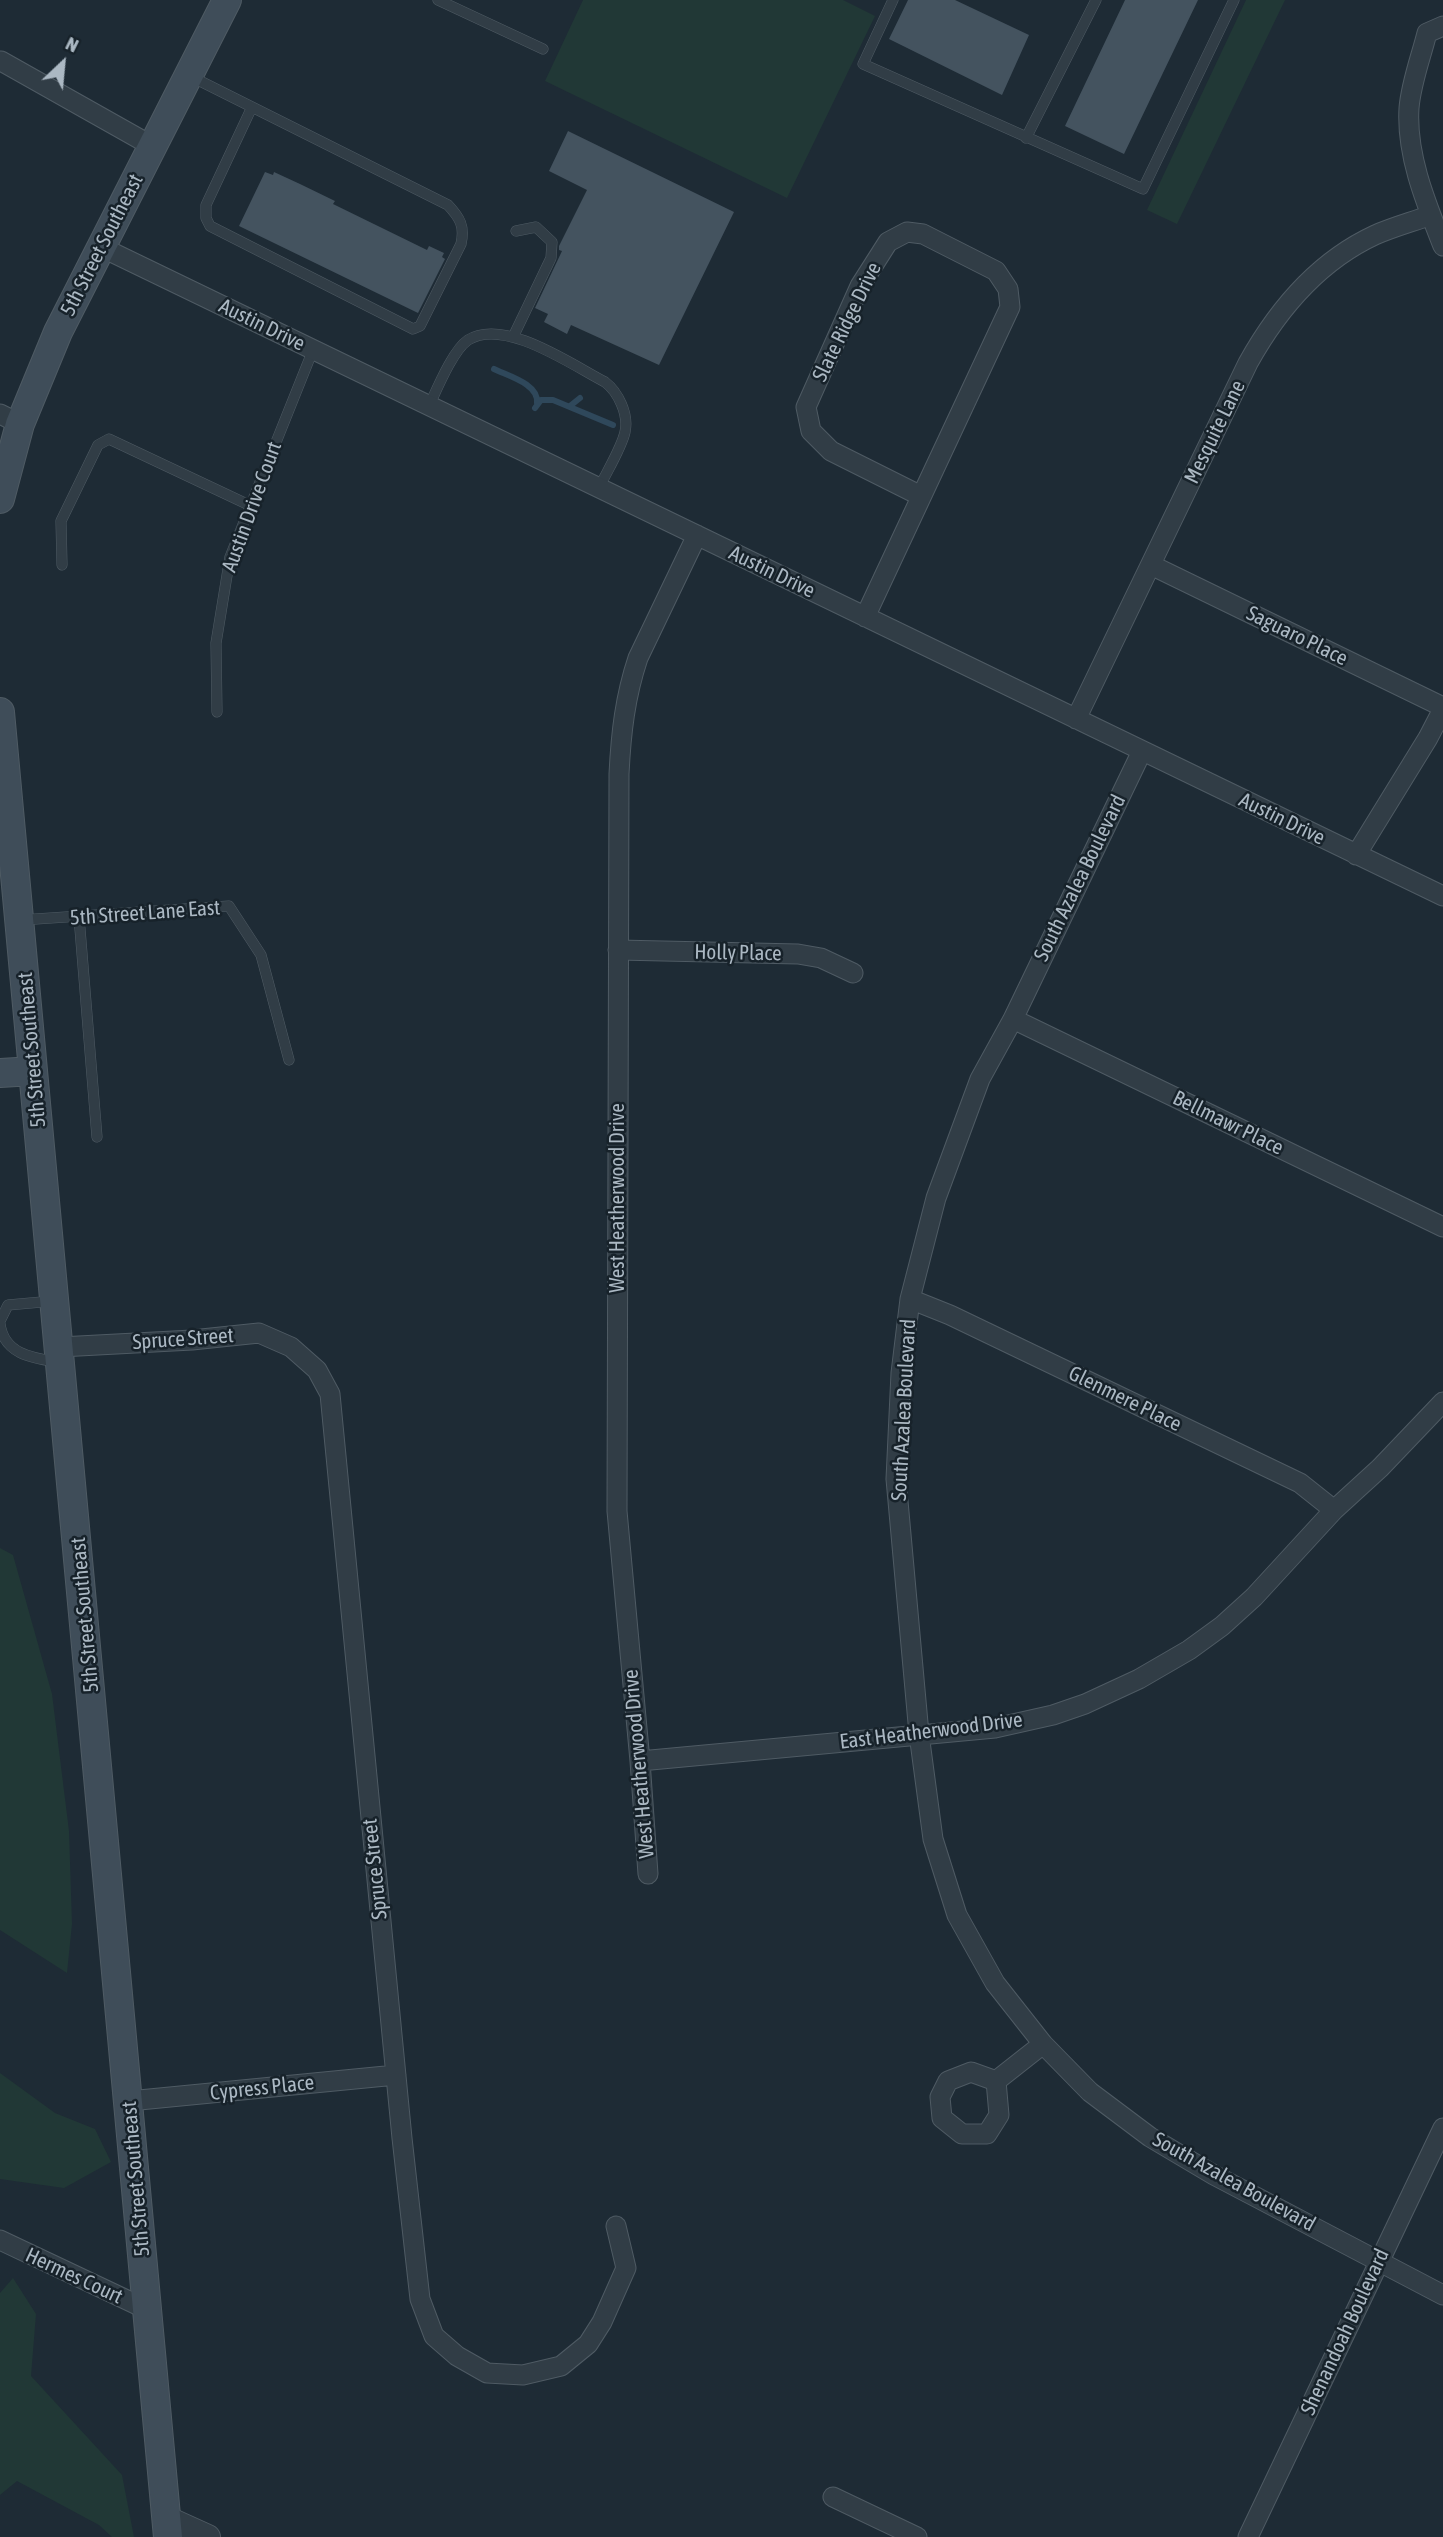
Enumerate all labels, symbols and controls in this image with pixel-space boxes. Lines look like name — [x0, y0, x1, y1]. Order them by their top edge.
north arrow — [28, 28, 98, 98]
text: N — [62, 32, 82, 56]
street label: 5th Street Southeast — [55, 170, 149, 320]
street label: Slate Ridge Drive — [807, 258, 887, 386]
street label: Austin Drive — [215, 293, 309, 357]
street label: Mesquite Lane — [1179, 376, 1251, 488]
street label: Austin Drive Court — [217, 438, 287, 576]
street label: Austin Drive — [725, 540, 819, 604]
street label: Saguaro Place — [1242, 601, 1352, 671]
street label: Austin Drive — [1235, 787, 1329, 851]
street label: South Azalea Boulevard — [1029, 791, 1131, 965]
street label: 5th Street Lane East — [69, 895, 221, 931]
street label: Holly Place — [694, 940, 782, 966]
street label: 5th Street Southeast — [13, 971, 51, 1129]
street label: Bellmawr Place — [1169, 1085, 1287, 1161]
street label: West Heatherwood Drive — [604, 1103, 630, 1293]
street label: South Azalea Boulevard — [887, 1318, 921, 1502]
street label: Spruce Street — [132, 1323, 234, 1355]
street label: Glenmere Place — [1064, 1361, 1186, 1437]
street label: 5th Street Southeast — [66, 1536, 104, 1694]
street label: West Heatherwood Drive — [618, 1668, 660, 1860]
street label: East Heatherwood Drive — [838, 1707, 1024, 1755]
street label: Spruce Street — [357, 1817, 393, 1921]
street label: Cypress Place — [209, 2070, 315, 2106]
street label: 5th Street Southeast — [117, 2100, 155, 2258]
street label: South Azalea Boulevard — [1148, 2127, 1320, 2237]
street label: Hermes Court — [21, 2243, 127, 2309]
street label: Shenandoah Boulevard — [1295, 2245, 1395, 2419]

